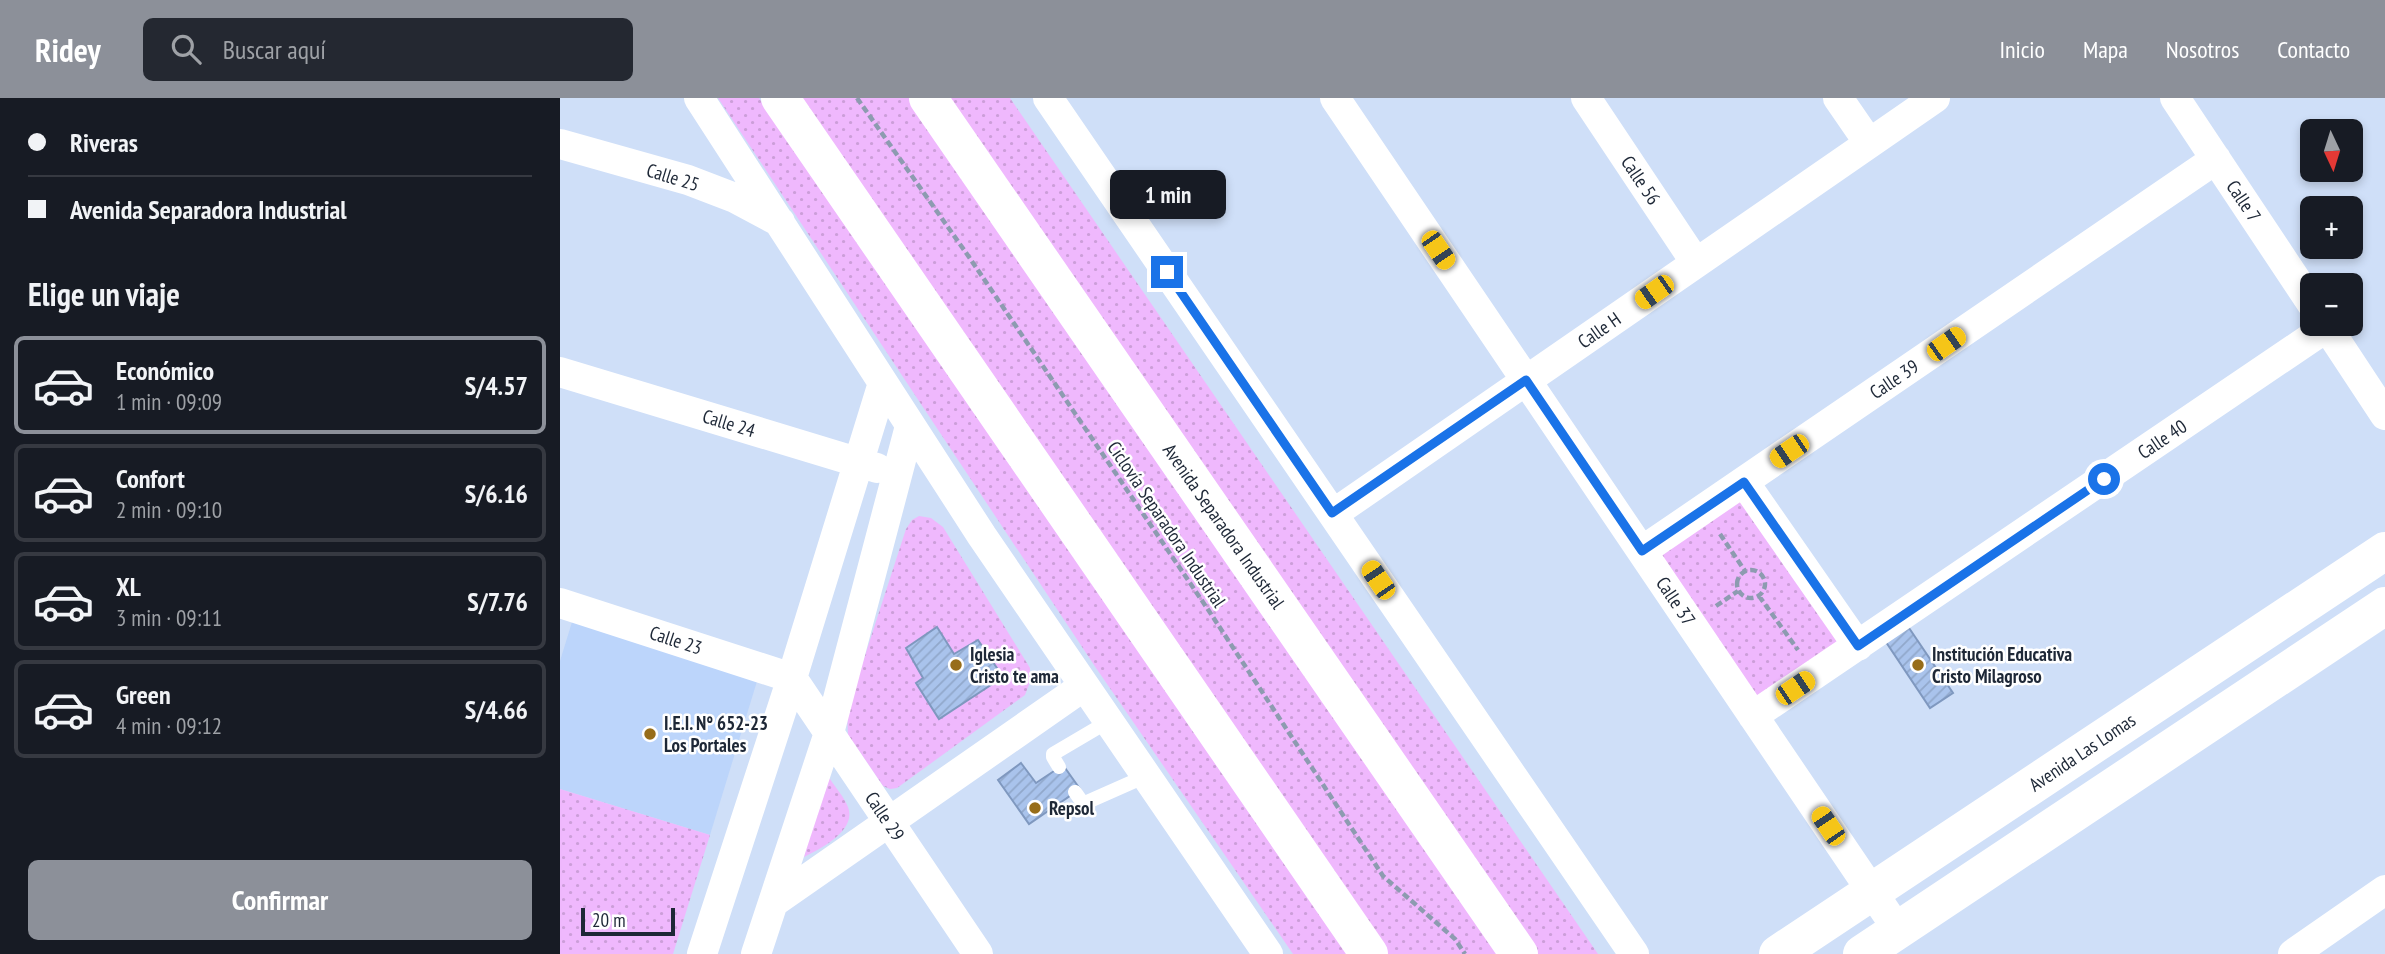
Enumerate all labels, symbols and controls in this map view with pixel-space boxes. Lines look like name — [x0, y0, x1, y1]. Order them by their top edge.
search box — [143, 18, 633, 81]
text: Ridey — [35, 28, 101, 71]
icon: search — [167, 30, 205, 68]
text: Buscar aquí — [223, 33, 326, 66]
text: Inicio — [1999, 34, 2045, 65]
text: Mapa — [2083, 34, 2128, 65]
text: Nosotros — [2166, 34, 2239, 65]
text: Contacto — [2277, 34, 2350, 65]
north arrow — [2300, 119, 2362, 182]
map controls — [2300, 119, 2363, 336]
text: Riveras — [70, 126, 138, 159]
street label: Calle 56 — [1616, 151, 1666, 209]
street label: Calle 25 — [644, 158, 702, 196]
callout: 1 min — [1109, 170, 1225, 220]
street label: Calle 7 — [2221, 175, 2267, 227]
text: 1 min — [1145, 180, 1191, 209]
text: Avenida Separadora Industrial — [70, 193, 347, 226]
button: + — [2300, 196, 2363, 259]
car — [1418, 227, 1459, 273]
route end — [1151, 256, 1183, 288]
car — [1631, 271, 1678, 313]
text: Elige un viaje — [28, 273, 180, 315]
button: − — [2300, 273, 2363, 336]
street label: Calle H — [1573, 307, 1625, 353]
car — [1923, 323, 1970, 365]
icon: car — [32, 354, 95, 417]
text: Económico — [116, 354, 214, 387]
street label: Calle 39 — [1865, 354, 1923, 404]
text: S/4.57 — [465, 369, 528, 402]
text: 1 min · 09:09 — [116, 387, 222, 416]
street label: Calle 24 — [700, 404, 759, 442]
street label: Calle 40 — [2133, 414, 2191, 464]
car — [1766, 431, 1813, 471]
street label: Ciclovía Separadora Industrial — [1102, 436, 1232, 612]
street label: Avenida Separadora Industrial — [1158, 439, 1290, 614]
icon: car — [32, 462, 95, 525]
text: Confort — [116, 462, 185, 495]
route start — [2088, 463, 2120, 495]
text: S/6.16 — [465, 477, 528, 510]
text: 2 min · 09:10 — [116, 495, 222, 524]
car — [1358, 557, 1399, 603]
icon: car — [32, 570, 95, 633]
text: XL — [116, 570, 141, 603]
street label: Calle 37 — [1651, 572, 1701, 630]
text: S/7.76 — [467, 585, 528, 618]
text: 3 min · 09:11 — [116, 603, 222, 632]
street label: Calle 23 — [647, 620, 705, 660]
place label: Iglesia Cristo te ama — [970, 642, 1059, 688]
place label: Institución Educativa Cristo Milagroso — [1932, 642, 2072, 688]
marker: Iglesia Cristo te ama — [948, 657, 964, 673]
marker: Institución Educativa Cristo Milagroso — [1910, 657, 1926, 673]
car — [1772, 668, 1819, 708]
icon: car — [32, 678, 95, 741]
text: Green — [116, 678, 171, 711]
text: S/4.66 — [465, 693, 528, 726]
street label: Avenida Las Lomas — [2024, 708, 2140, 796]
text: 4 min · 09:12 — [116, 711, 222, 740]
place label: I.E.I. N° 652-23 Los Portales — [664, 711, 768, 757]
marker: I.E.I. N° 652-23 Los Portales — [642, 726, 658, 742]
street label: Calle 29 — [860, 787, 910, 845]
place label: Repsol — [1049, 796, 1095, 820]
marker: Repsol — [1027, 800, 1043, 816]
car — [1808, 803, 1849, 849]
button: Confirmar — [28, 860, 532, 940]
scale bar — [581, 905, 676, 937]
text: 20 m — [592, 908, 626, 932]

